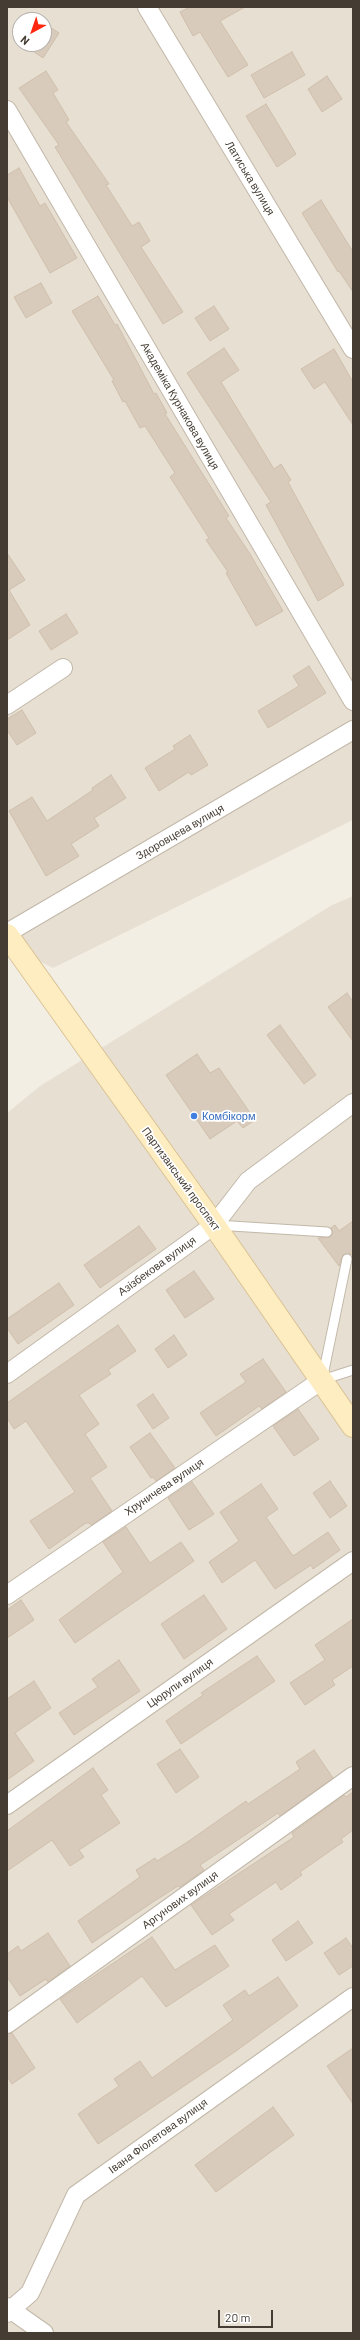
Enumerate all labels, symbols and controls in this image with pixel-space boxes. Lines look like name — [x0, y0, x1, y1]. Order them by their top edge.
north arrow — [12, 12, 52, 52]
text: N — [18, 33, 32, 48]
street label: Латиська вулиця — [223, 138, 277, 218]
street label: Академіка Курнакова вулиця — [138, 340, 222, 472]
street label: Здоровцева вулиця — [134, 801, 226, 863]
place label: Комбікорм — [202, 1109, 255, 1123]
marker: Комбікорм — [189, 1111, 199, 1121]
street label: Партизанський проспект — [139, 1125, 223, 1233]
street label: Азізбекова вулиця — [116, 1233, 198, 1299]
street label: Хруничева вулиця — [122, 1456, 206, 1518]
street label: Цюрупи вулиця — [144, 1655, 216, 1711]
street label: Аргунових вулиця — [140, 1868, 220, 1932]
street label: Івана Фіолетова вулиця — [106, 2096, 210, 2176]
scale bar — [220, 2302, 275, 2328]
text: 20 m — [225, 2310, 251, 2324]

